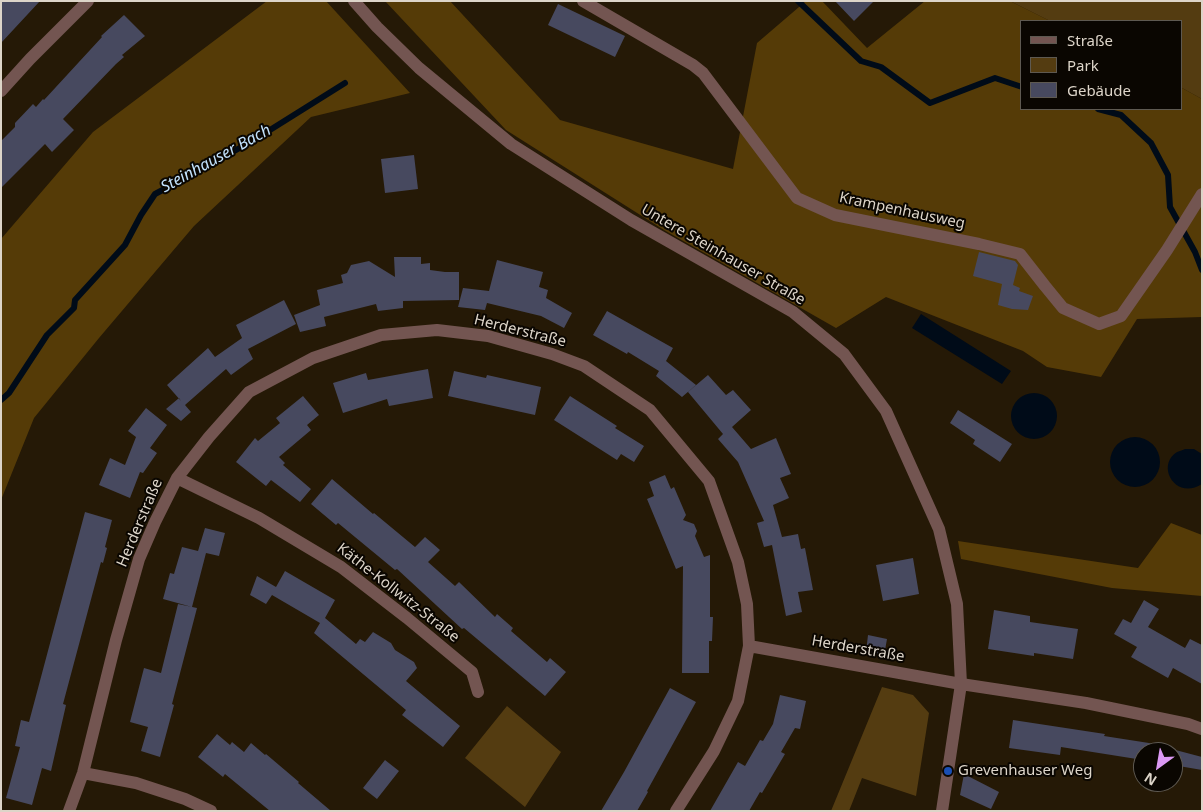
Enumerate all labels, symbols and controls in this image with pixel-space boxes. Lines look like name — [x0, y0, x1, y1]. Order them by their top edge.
legend — [1020, 20, 1183, 110]
text: Straße — [1067, 30, 1113, 50]
text: Park — [1067, 55, 1099, 75]
text: Gebäude — [1067, 80, 1131, 100]
water label: Steinhauser Bach — [158, 121, 274, 197]
street label: Krampenhausweg — [837, 189, 967, 233]
street label: Untere Steinhauser Straße — [638, 201, 808, 309]
street label: Herderstraße — [472, 311, 568, 351]
street label: Herderstraße — [113, 476, 167, 570]
street label: Käthe-Kollwitz-Straße — [333, 540, 463, 646]
street label: Herderstraße — [810, 632, 906, 666]
north arrow — [1133, 742, 1183, 792]
place label: Grevenhauser Weg — [958, 762, 1092, 780]
marker: Grevenhauser Weg — [942, 765, 954, 777]
text: N — [1140, 768, 1160, 790]

